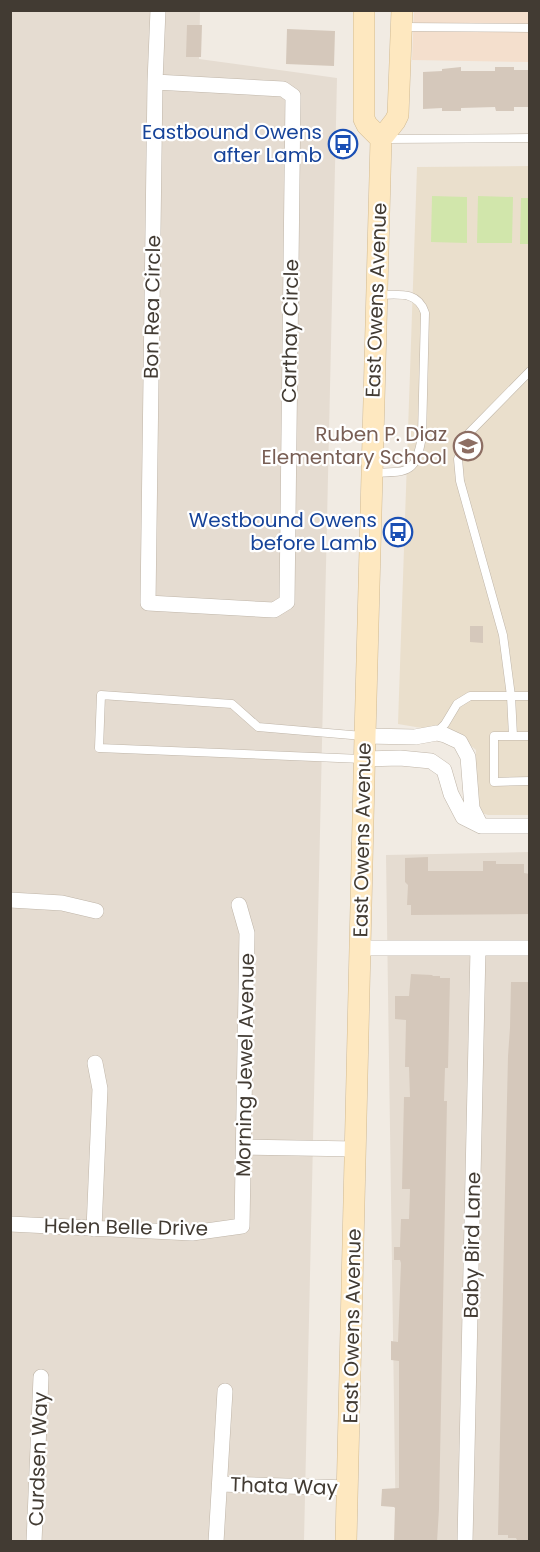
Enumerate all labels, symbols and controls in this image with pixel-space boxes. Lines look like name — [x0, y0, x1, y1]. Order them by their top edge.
place label: Eastbound Owens after Lamb — [142, 118, 322, 169]
bus stop icon: Eastbound Owens after Lamb — [327, 128, 359, 160]
street label: East Owens Avenue — [359, 202, 393, 398]
street label: Bon Rea Circle — [137, 235, 167, 379]
street label: Carthay Circle — [275, 259, 305, 403]
place label: Ruben P. Diaz Elementary School — [262, 420, 447, 471]
school or university icon: Ruben P. Diaz Elementary School — [452, 430, 484, 462]
place label: Westbound Owens before Lamb — [189, 506, 377, 557]
bus stop icon: Westbound Owens before Lamb — [382, 516, 414, 548]
street label: East Owens Avenue — [346, 742, 378, 938]
street label: Morning Jewel Avenue — [229, 953, 261, 1177]
street label: Baby Bird Lane — [457, 1171, 487, 1319]
street label: Helen Belle Drive — [44, 1212, 208, 1242]
street label: East Owens Avenue — [336, 1228, 368, 1424]
street label: Curdsen Way — [22, 1391, 54, 1527]
street label: Thata Way — [230, 1470, 338, 1502]

